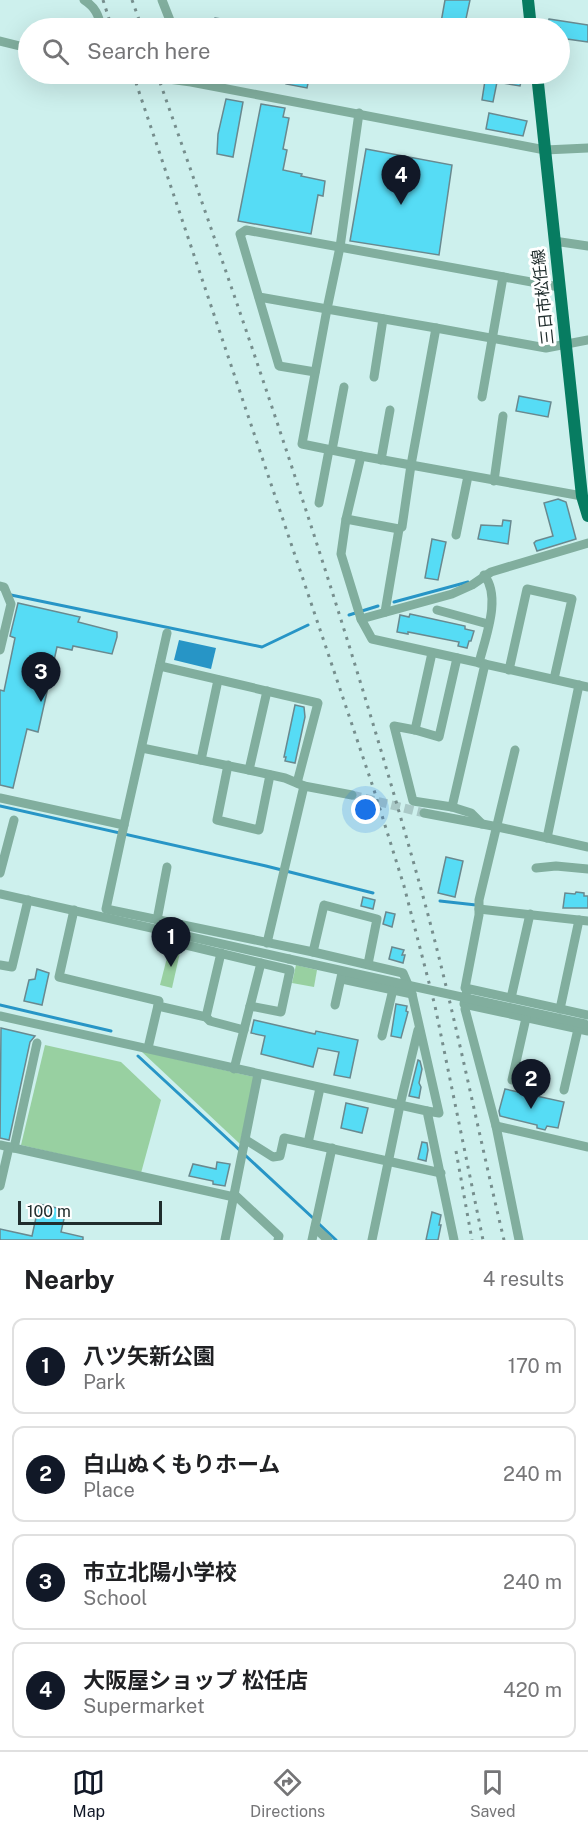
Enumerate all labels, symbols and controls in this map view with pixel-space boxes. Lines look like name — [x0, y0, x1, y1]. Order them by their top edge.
search box — [18, 18, 570, 84]
icon: search — [39, 35, 72, 68]
text: Search here — [87, 38, 211, 64]
pin: 4 — [382, 156, 420, 205]
street label: 三日市松任線 — [529, 248, 557, 346]
pin: 3 — [22, 652, 60, 702]
your location — [351, 795, 380, 824]
pin: 1 — [152, 918, 190, 967]
pin: 2 — [512, 1060, 550, 1109]
scale bar — [18, 1198, 162, 1226]
text: 100 m — [27, 1202, 71, 1221]
text: Nearby — [24, 1264, 114, 1295]
text: 4 results — [483, 1267, 564, 1291]
text: 八ツ矢新公園 — [83, 1343, 215, 1369]
text: 1 — [41, 1354, 50, 1378]
text: 170 m — [508, 1354, 562, 1378]
text: Park — [83, 1370, 126, 1394]
text: 白山ぬくもりホーム — [83, 1451, 280, 1477]
text: 2 — [39, 1462, 52, 1486]
text: 240 m — [503, 1462, 562, 1486]
text: Place — [83, 1478, 135, 1502]
text: 市立北陽小学校 — [83, 1559, 237, 1585]
text: 3 — [39, 1570, 52, 1594]
text: 240 m — [503, 1570, 562, 1594]
text: School — [83, 1586, 147, 1610]
text: 大阪屋ショップ 松任店 — [83, 1667, 308, 1693]
text: 4 — [39, 1678, 52, 1702]
text: 420 m — [503, 1678, 562, 1702]
text: Supermarket — [83, 1694, 205, 1718]
tab: Map — [72, 1766, 105, 1821]
tab: Directions — [250, 1766, 325, 1821]
tab: Saved — [470, 1766, 516, 1821]

